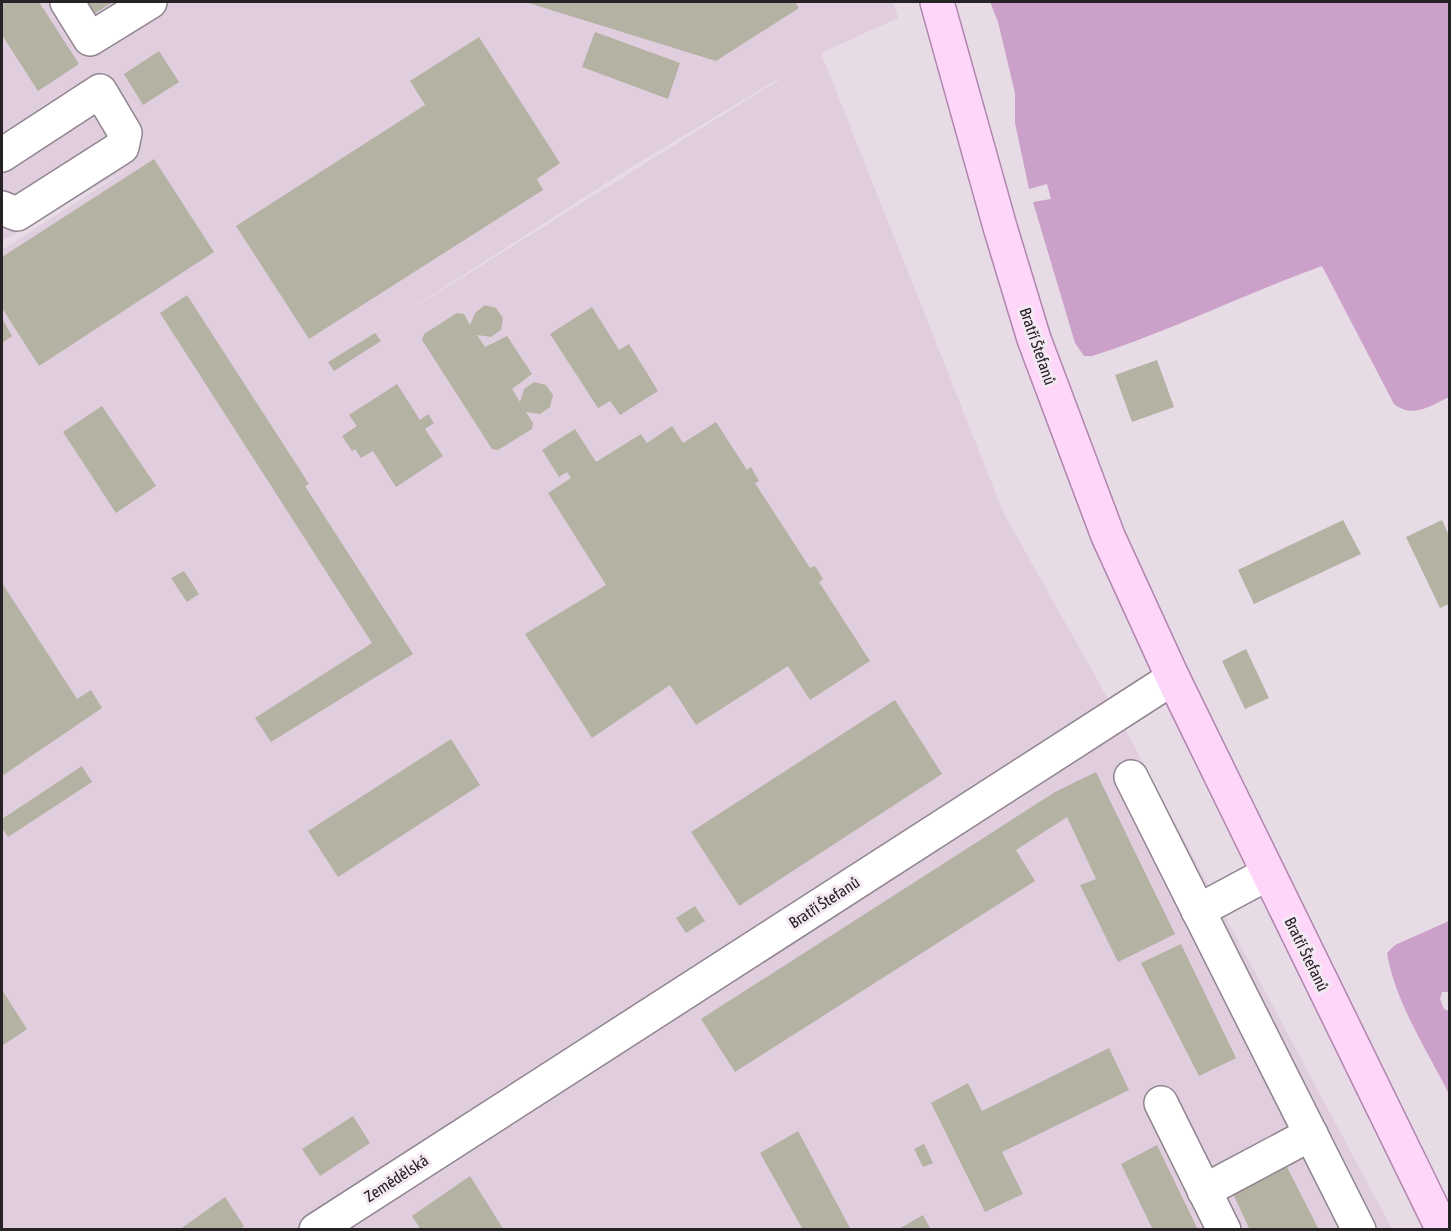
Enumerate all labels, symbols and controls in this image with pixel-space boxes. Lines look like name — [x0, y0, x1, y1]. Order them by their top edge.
street label: Bratří Štefanů — [1016, 305, 1060, 387]
street label: Bratří Štefanů — [785, 873, 863, 931]
street label: Bratří Štefanů — [1281, 914, 1333, 994]
street label: Zemědělská — [361, 1151, 431, 1205]

